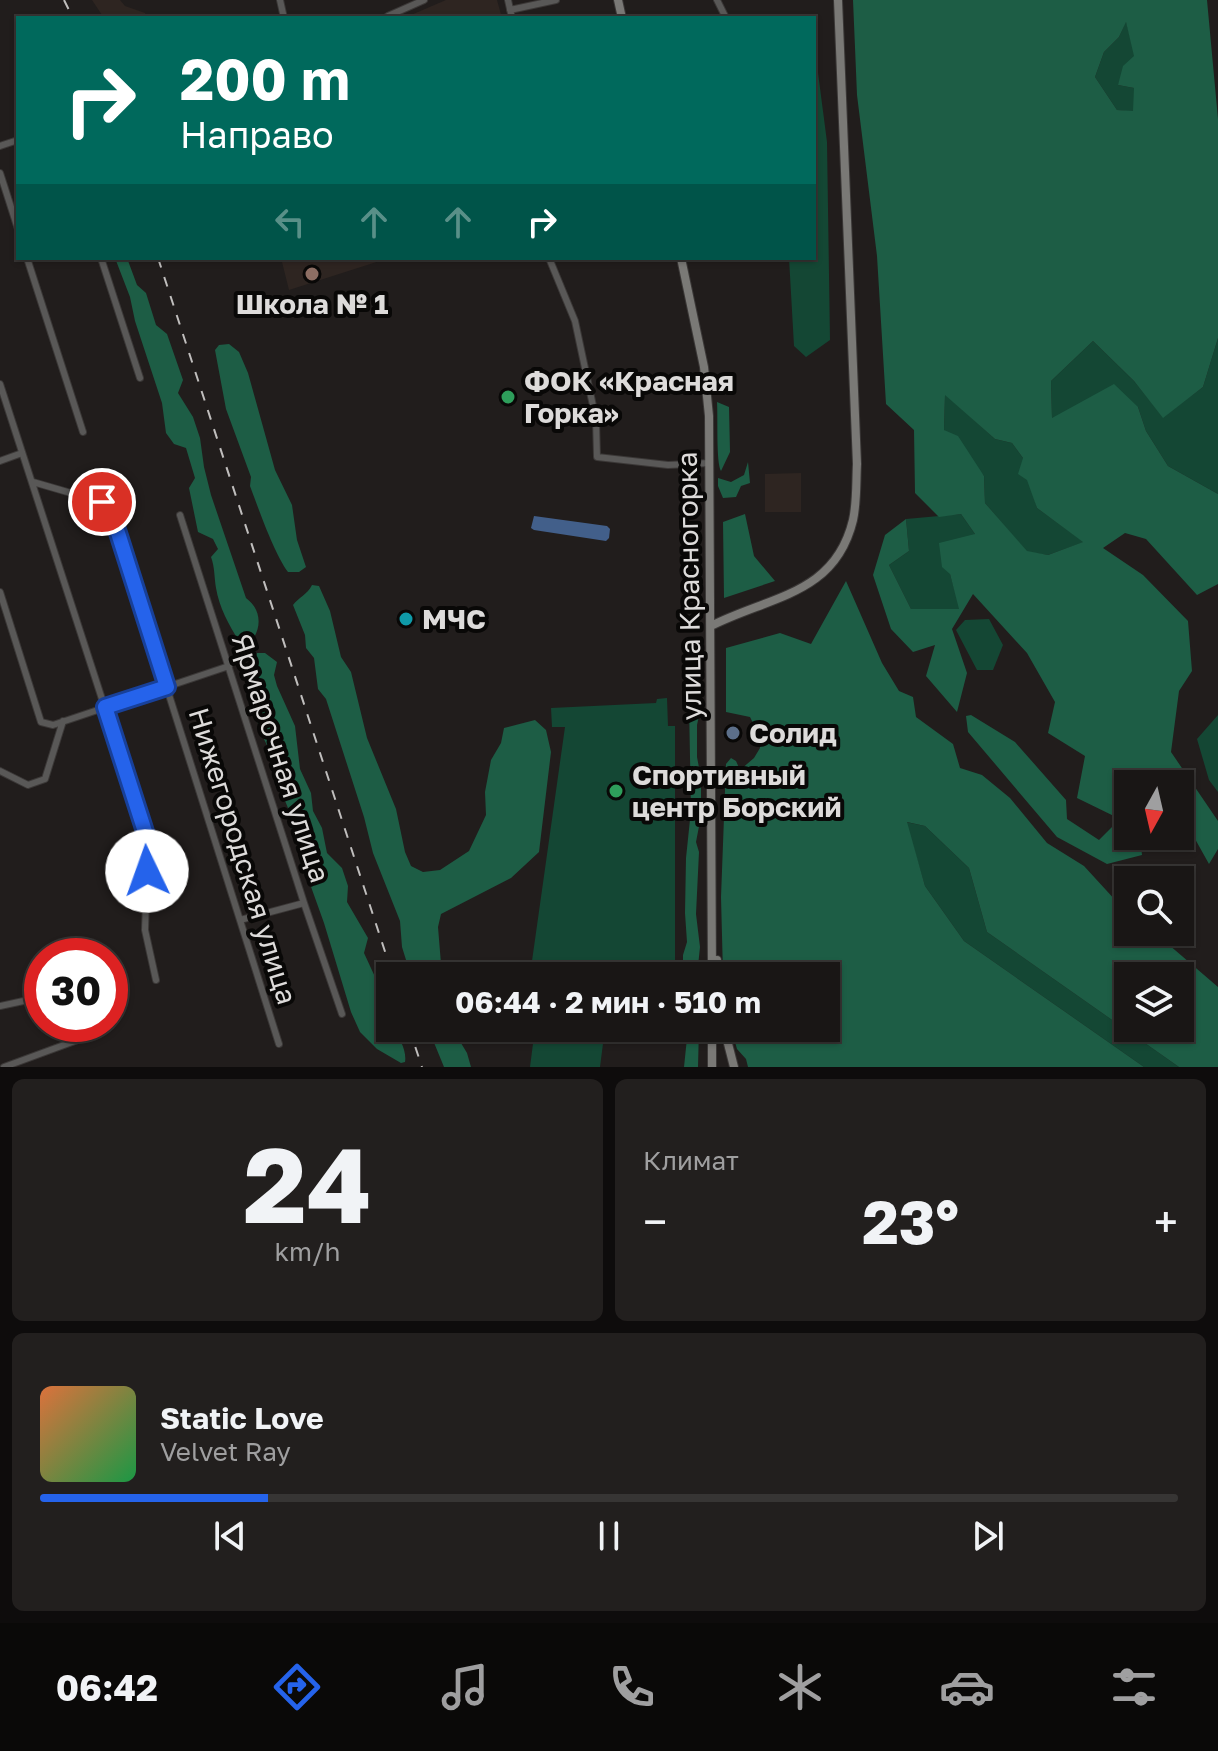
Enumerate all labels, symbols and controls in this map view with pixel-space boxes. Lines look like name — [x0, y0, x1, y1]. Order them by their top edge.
text: 200 m — [180, 45, 350, 112]
icon: right — [48, 48, 152, 152]
text: Направо — [180, 113, 334, 156]
icon: left — [268, 200, 312, 244]
icon: ahead — [352, 200, 396, 244]
icon: ahead — [436, 200, 480, 244]
icon: right — [520, 200, 564, 244]
marker: Школа № 1 — [303, 265, 321, 283]
place label: Школа № 1 — [236, 287, 388, 320]
place label: ФОК «Красная Горка» — [524, 364, 734, 429]
marker: ФОК «Красная Горка» — [499, 388, 517, 406]
street label: улица Красногорка — [670, 451, 707, 721]
pin — [68, 468, 136, 536]
icon: arrive — [80, 480, 124, 524]
place label: МЧС — [422, 602, 486, 635]
marker: МЧС — [397, 610, 415, 628]
street label: Ярмарочная улица — [226, 629, 337, 887]
street label: Нижегородская улица — [183, 704, 304, 1008]
place label: Солид — [749, 716, 837, 749]
marker: Солид — [724, 724, 742, 742]
place label: Спортивный центр Борский — [632, 758, 841, 823]
north arrow — [1114, 770, 1194, 850]
map controls — [1114, 770, 1194, 1042]
marker: Спортивный центр Борский — [607, 782, 625, 800]
position arrow — [105, 829, 189, 913]
button: search — [1114, 866, 1194, 946]
speed limit sign: 30 — [24, 938, 128, 1042]
button: layers — [1114, 962, 1194, 1042]
text: 06:44 · 2 мин · 510 m — [455, 984, 761, 1020]
text: 24 — [243, 1121, 372, 1246]
text: Климат — [643, 1145, 739, 1176]
text: 23° — [862, 1185, 959, 1257]
text: − — [643, 1195, 667, 1248]
text: + — [1154, 1195, 1178, 1248]
text: km/h — [274, 1236, 341, 1267]
text: Static Love — [160, 1400, 324, 1436]
text: Velvet Ray — [160, 1436, 291, 1467]
icon: previous — [208, 1514, 252, 1558]
icon: pause — [587, 1514, 631, 1558]
icon: next — [966, 1514, 1010, 1558]
icon: directions — [269, 1659, 325, 1715]
icon: music — [437, 1659, 493, 1715]
icon: phone — [604, 1659, 660, 1715]
icon: climate — [772, 1659, 828, 1715]
icon: car — [939, 1659, 995, 1715]
icon: filters — [1106, 1659, 1162, 1715]
text: 06:42 — [56, 1666, 158, 1709]

